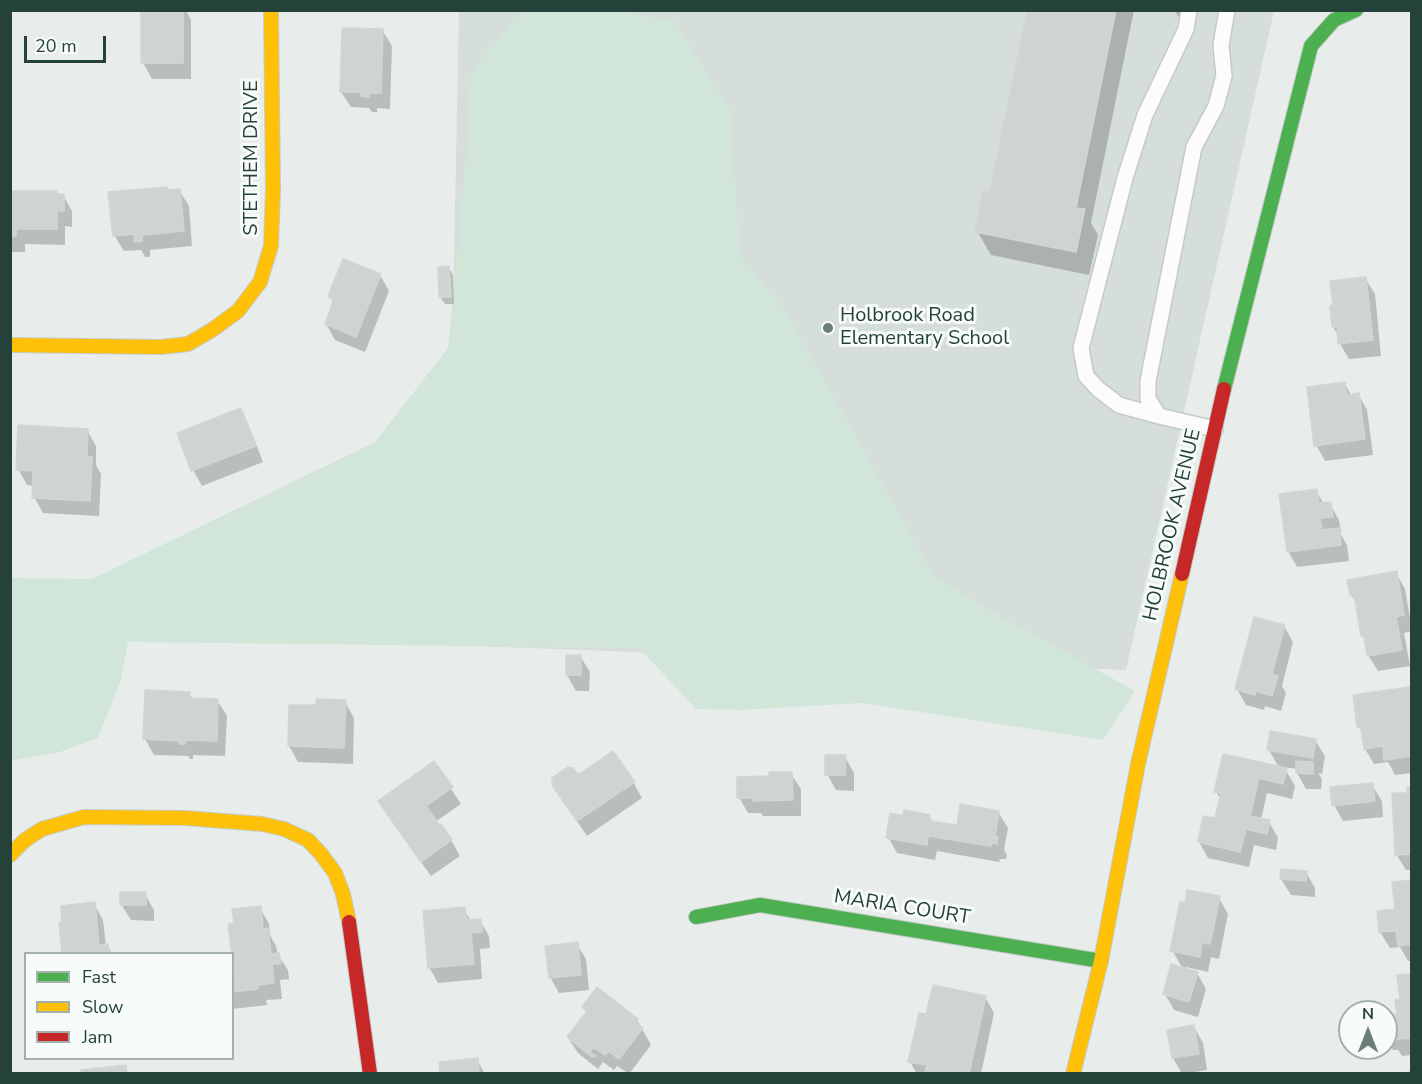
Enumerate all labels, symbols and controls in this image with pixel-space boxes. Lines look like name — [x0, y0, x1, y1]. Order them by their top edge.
scale bar — [27, 24, 110, 62]
text: 20 m — [35, 34, 77, 58]
street label: STETHEM DRIVE — [240, 80, 264, 236]
place label: Holbrook Road Elementary School — [840, 304, 1009, 351]
marker: Holbrook Road Elementary School — [821, 321, 835, 335]
street label: HOLBROOK AVENUE — [1139, 427, 1207, 623]
street label: MARIA COURT — [832, 885, 972, 931]
legend — [24, 952, 234, 1060]
text: Fast — [82, 965, 116, 989]
text: Slow — [82, 995, 123, 1019]
north arrow — [1338, 1000, 1398, 1060]
text: N — [1362, 1003, 1374, 1025]
text: Jam — [82, 1025, 113, 1049]

